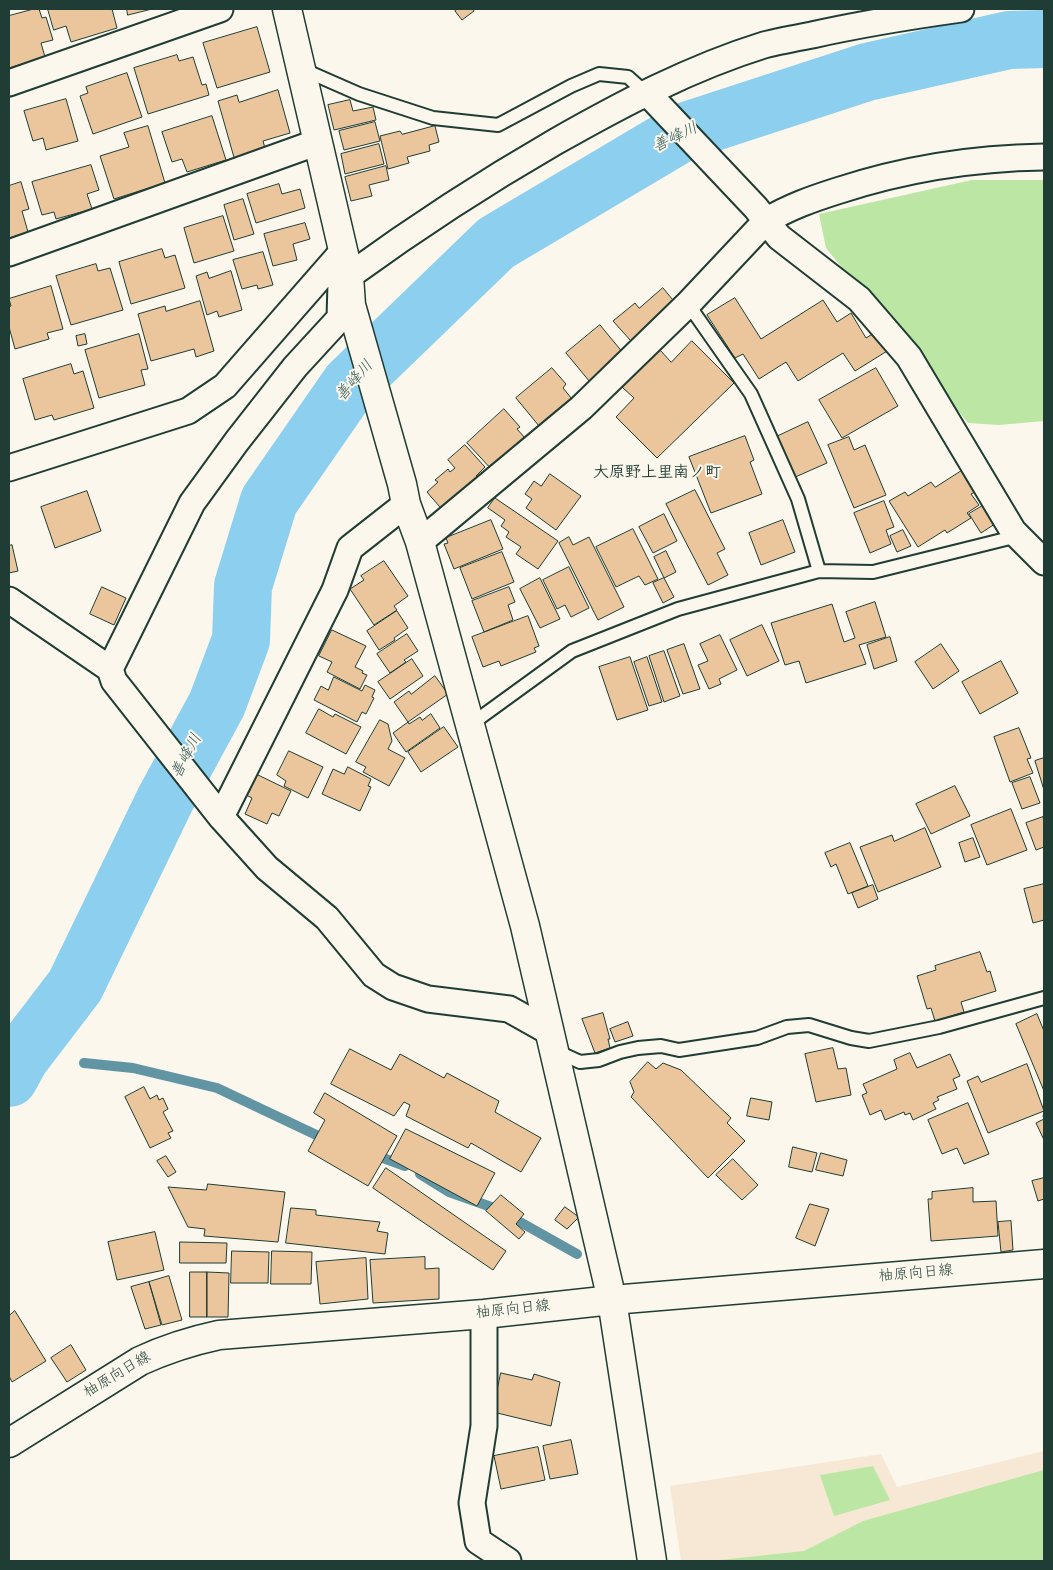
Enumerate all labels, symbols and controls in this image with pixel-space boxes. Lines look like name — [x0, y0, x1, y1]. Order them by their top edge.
water label: 善峰川 — [650, 120, 702, 158]
water label: 善峰川 — [333, 358, 379, 406]
district label: 大原野上里南ノ町 — [593, 465, 721, 485]
water label: 善峰川 — [168, 731, 208, 783]
street label: 柚原向日線 — [878, 1263, 954, 1287]
street label: 柚原向日線 — [475, 1298, 551, 1324]
street label: 柚原向日線 — [81, 1349, 155, 1403]

